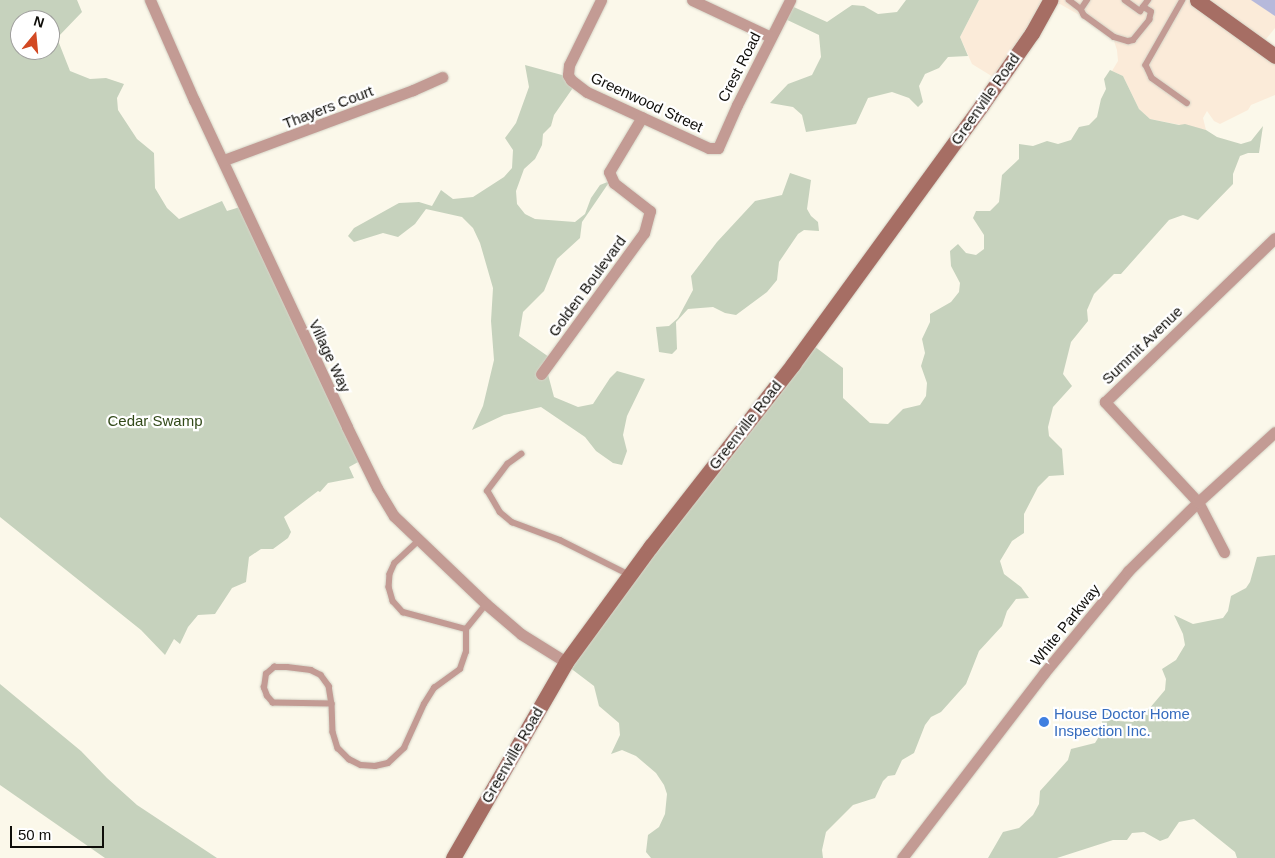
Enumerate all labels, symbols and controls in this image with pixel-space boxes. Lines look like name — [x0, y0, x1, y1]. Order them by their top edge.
north arrow — [10, 10, 60, 60]
text: N — [32, 12, 46, 31]
street label: Crest Road — [714, 29, 764, 105]
street label: Greenville Road — [947, 50, 1023, 148]
street label: Greenwood Street — [588, 68, 706, 136]
street label: Thayers Court — [280, 82, 376, 132]
street label: Golden Boulevard — [544, 232, 630, 340]
street label: Summit Avenue — [1098, 302, 1186, 388]
street label: Village Way — [305, 317, 355, 395]
street label: Greenville Road — [705, 377, 785, 473]
park label: Cedar Swamp — [107, 412, 203, 430]
street label: White Parkway — [1027, 580, 1103, 670]
street label: Greenville Road — [477, 704, 547, 806]
place label: House Doctor Home Inspection Inc. — [1054, 704, 1190, 739]
marker: House Doctor Home Inspection Inc. — [1038, 716, 1050, 728]
scale bar — [12, 816, 106, 848]
text: 50 m — [18, 826, 51, 843]

